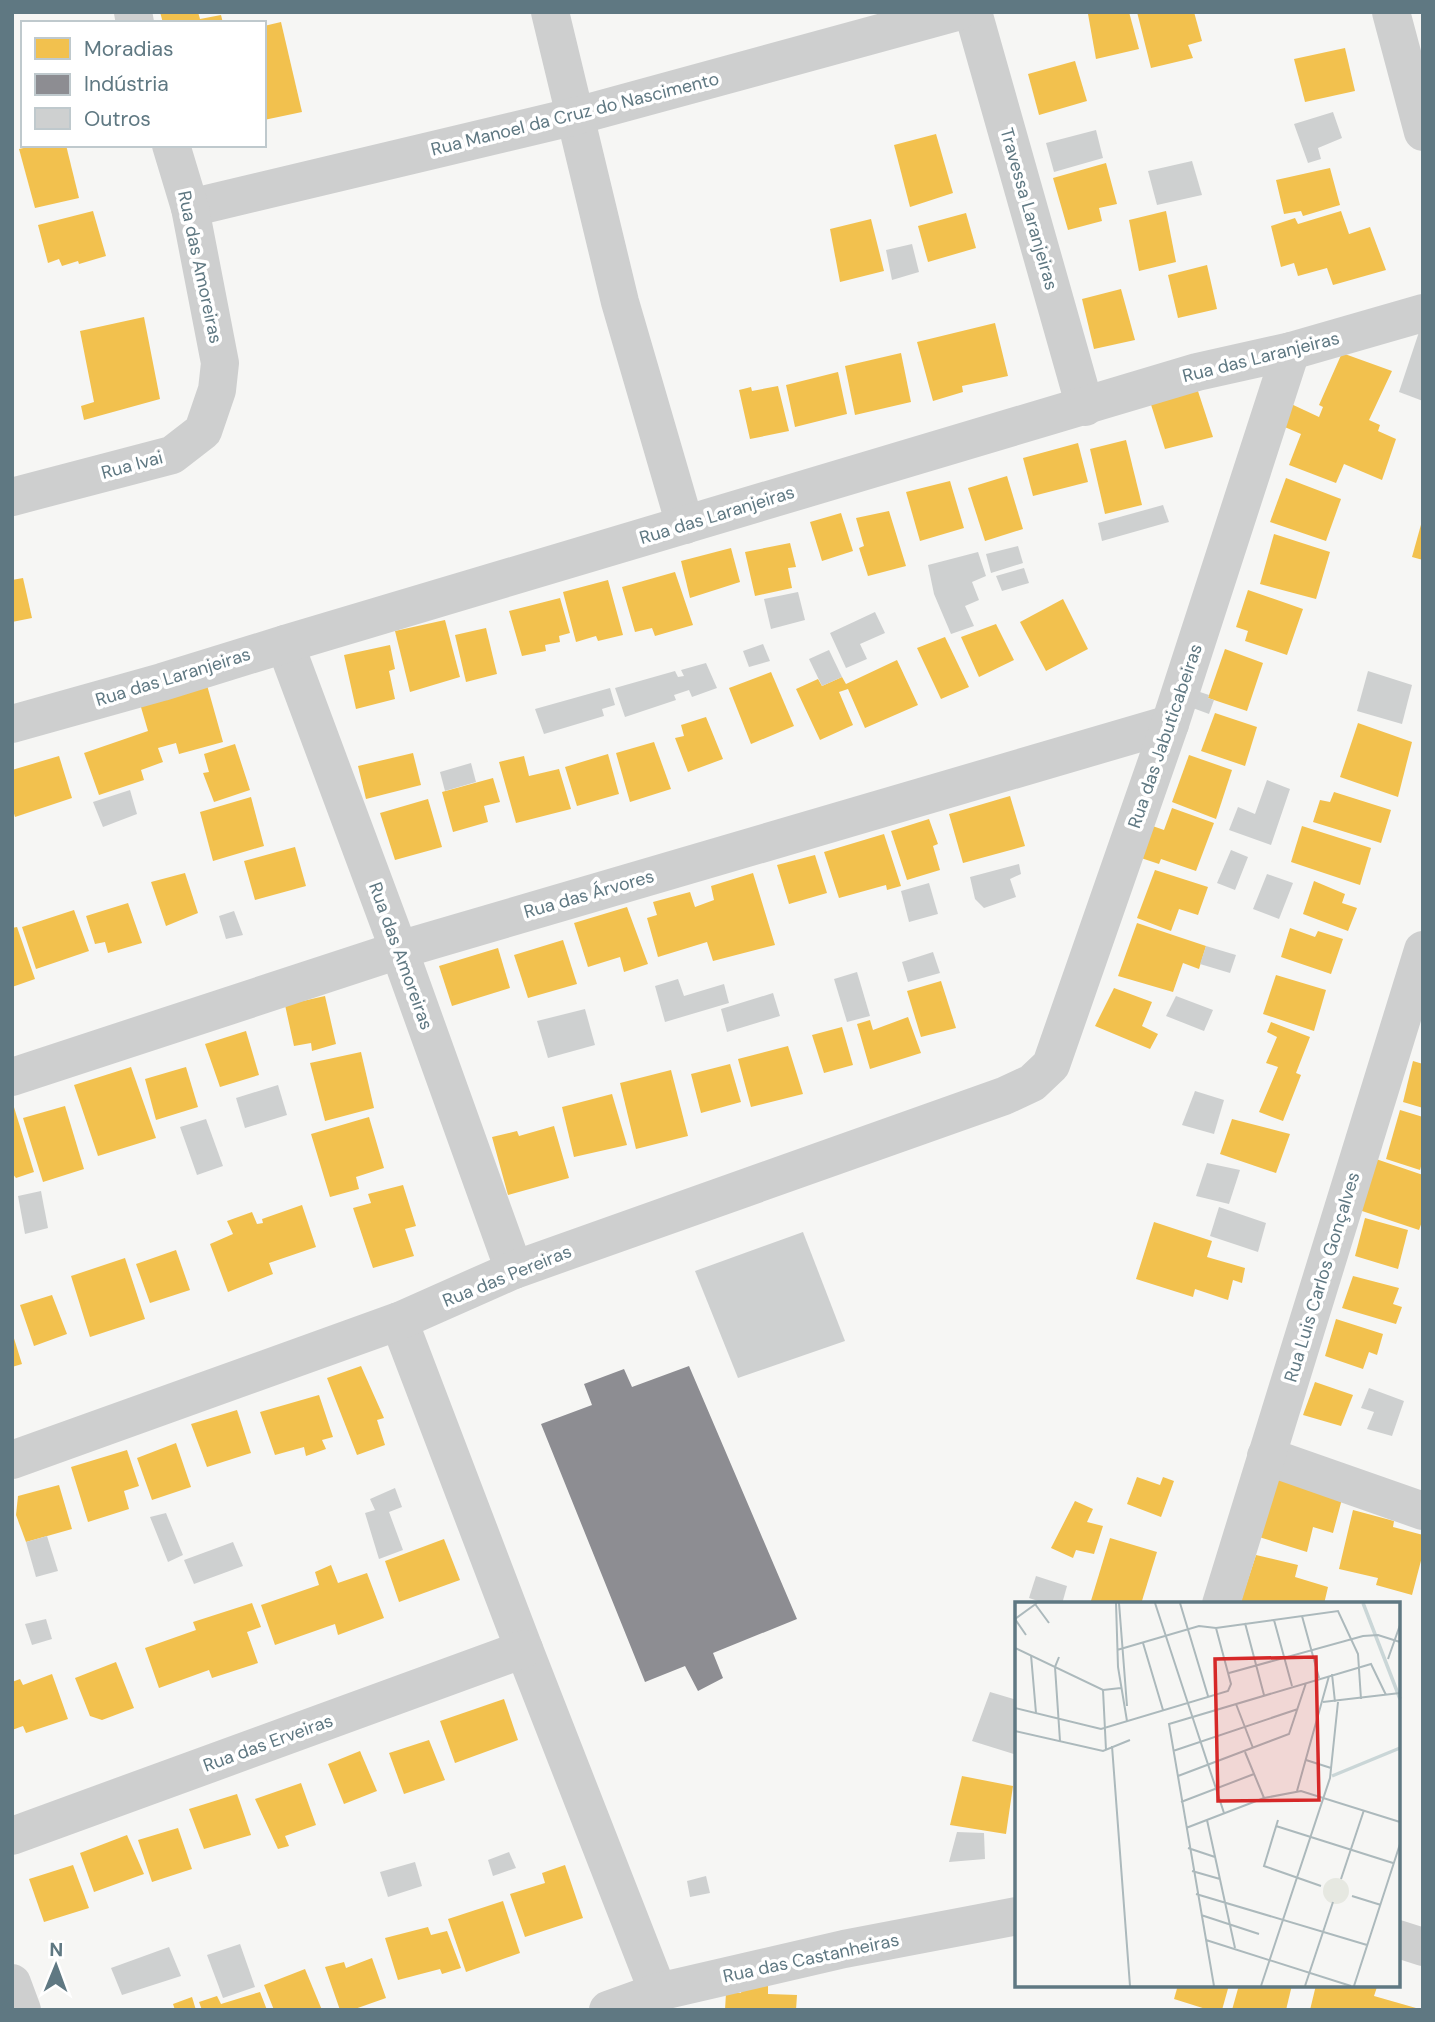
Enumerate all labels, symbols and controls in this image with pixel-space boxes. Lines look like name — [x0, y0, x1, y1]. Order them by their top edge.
legend — [21, 21, 266, 147]
text: Moradias — [84, 35, 173, 63]
street label: Rua Manoel da Cruz do Nascimento — [428, 67, 722, 161]
text: Indústria — [84, 70, 169, 98]
text: Outros — [84, 105, 151, 133]
street label: Travessa Laranjeiras — [994, 125, 1064, 293]
street label: Rua das Amoreiras — [172, 188, 228, 346]
street label: Rua das Laranjeiras — [1180, 326, 1342, 388]
street label: Rua Ivai — [98, 445, 166, 485]
street label: Rua das Laranjeiras — [637, 480, 797, 550]
street label: Rua das Jabuticabeiras — [1122, 641, 1208, 831]
street label: Rua das Laranjeiras — [93, 642, 253, 712]
street label: Rua das Árvores — [521, 864, 657, 924]
street label: Rua das Amoreiras — [363, 879, 439, 1033]
street label: Rua Luis Carlos Gonçalves — [1279, 1169, 1365, 1385]
street label: Rua das Pereiras — [439, 1239, 575, 1313]
inset map — [1015, 1602, 1400, 1987]
street label: Rua das Erveiras — [200, 1708, 336, 1778]
street label: Rua das Castanheiras — [721, 1928, 901, 1988]
north arrow — [21, 1931, 91, 2001]
text: N — [49, 1937, 63, 1962]

